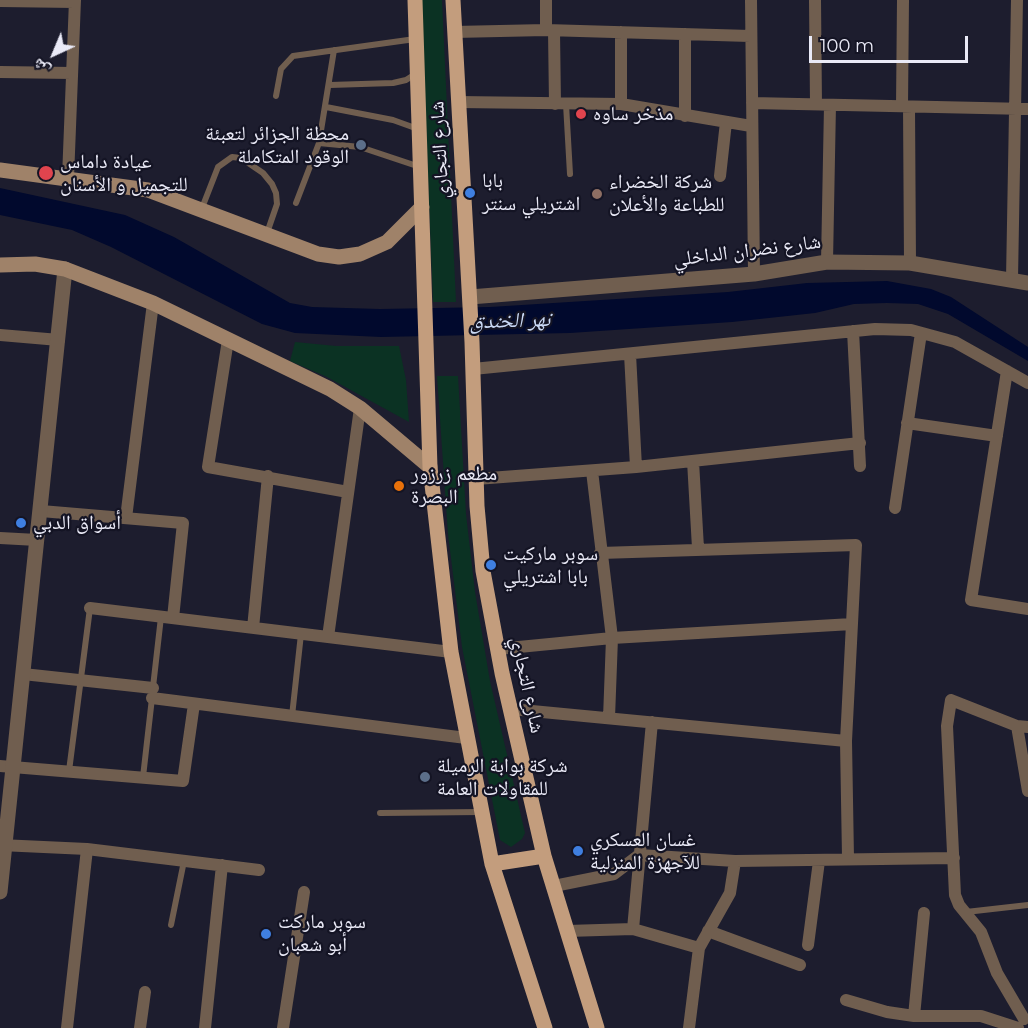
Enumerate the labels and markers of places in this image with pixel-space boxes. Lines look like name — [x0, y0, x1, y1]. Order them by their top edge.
place label: مذخر ساوه — [593, 102, 673, 126]
marker: مذخر ساوه — [574, 107, 588, 121]
place label: محطة الجزائر لتعبئة الوقود المتكاملة — [205, 122, 349, 169]
marker: محطة الجزائر لتعبئة الوقود المتكاملة — [354, 138, 368, 152]
place label: عيادة داماس للتجميل و الأسنان — [60, 150, 188, 197]
marker: عيادة داماس للتجميل و الأسنان — [37, 164, 55, 182]
place label: بابا اشتريلي سنتر — [482, 169, 580, 216]
place label: شركة الخضراء للطباعة والأعلان — [609, 170, 724, 217]
marker: بابا اشتريلي سنتر — [463, 186, 477, 200]
marker: شركة الخضراء للطباعة والأعلان — [590, 187, 604, 201]
place label: مطعم زرزور البصرة — [411, 462, 497, 509]
marker: مطعم زرزور البصرة — [392, 479, 406, 493]
place label: أسواق الدبي — [33, 511, 121, 535]
marker: أسواق الدبي — [14, 516, 28, 530]
place label: سوبر ماركيت بابا اشتريلي — [503, 542, 598, 589]
marker: سوبر ماركيت بابا اشتريلي — [484, 558, 498, 572]
place label: شركة بوابة الرميلة للمقاولات العامة — [437, 754, 568, 801]
marker: شركة بوابة الرميلة للمقاولات العامة — [418, 770, 432, 784]
place label: غسان العسكري للآجهزة المنزلية — [590, 828, 700, 875]
marker: غسان العسكري للآجهزة المنزلية — [571, 844, 585, 858]
place label: سوبر ماركت أبو شعبان — [278, 910, 366, 957]
marker: سوبر ماركت أبو شعبان — [259, 927, 273, 941]

